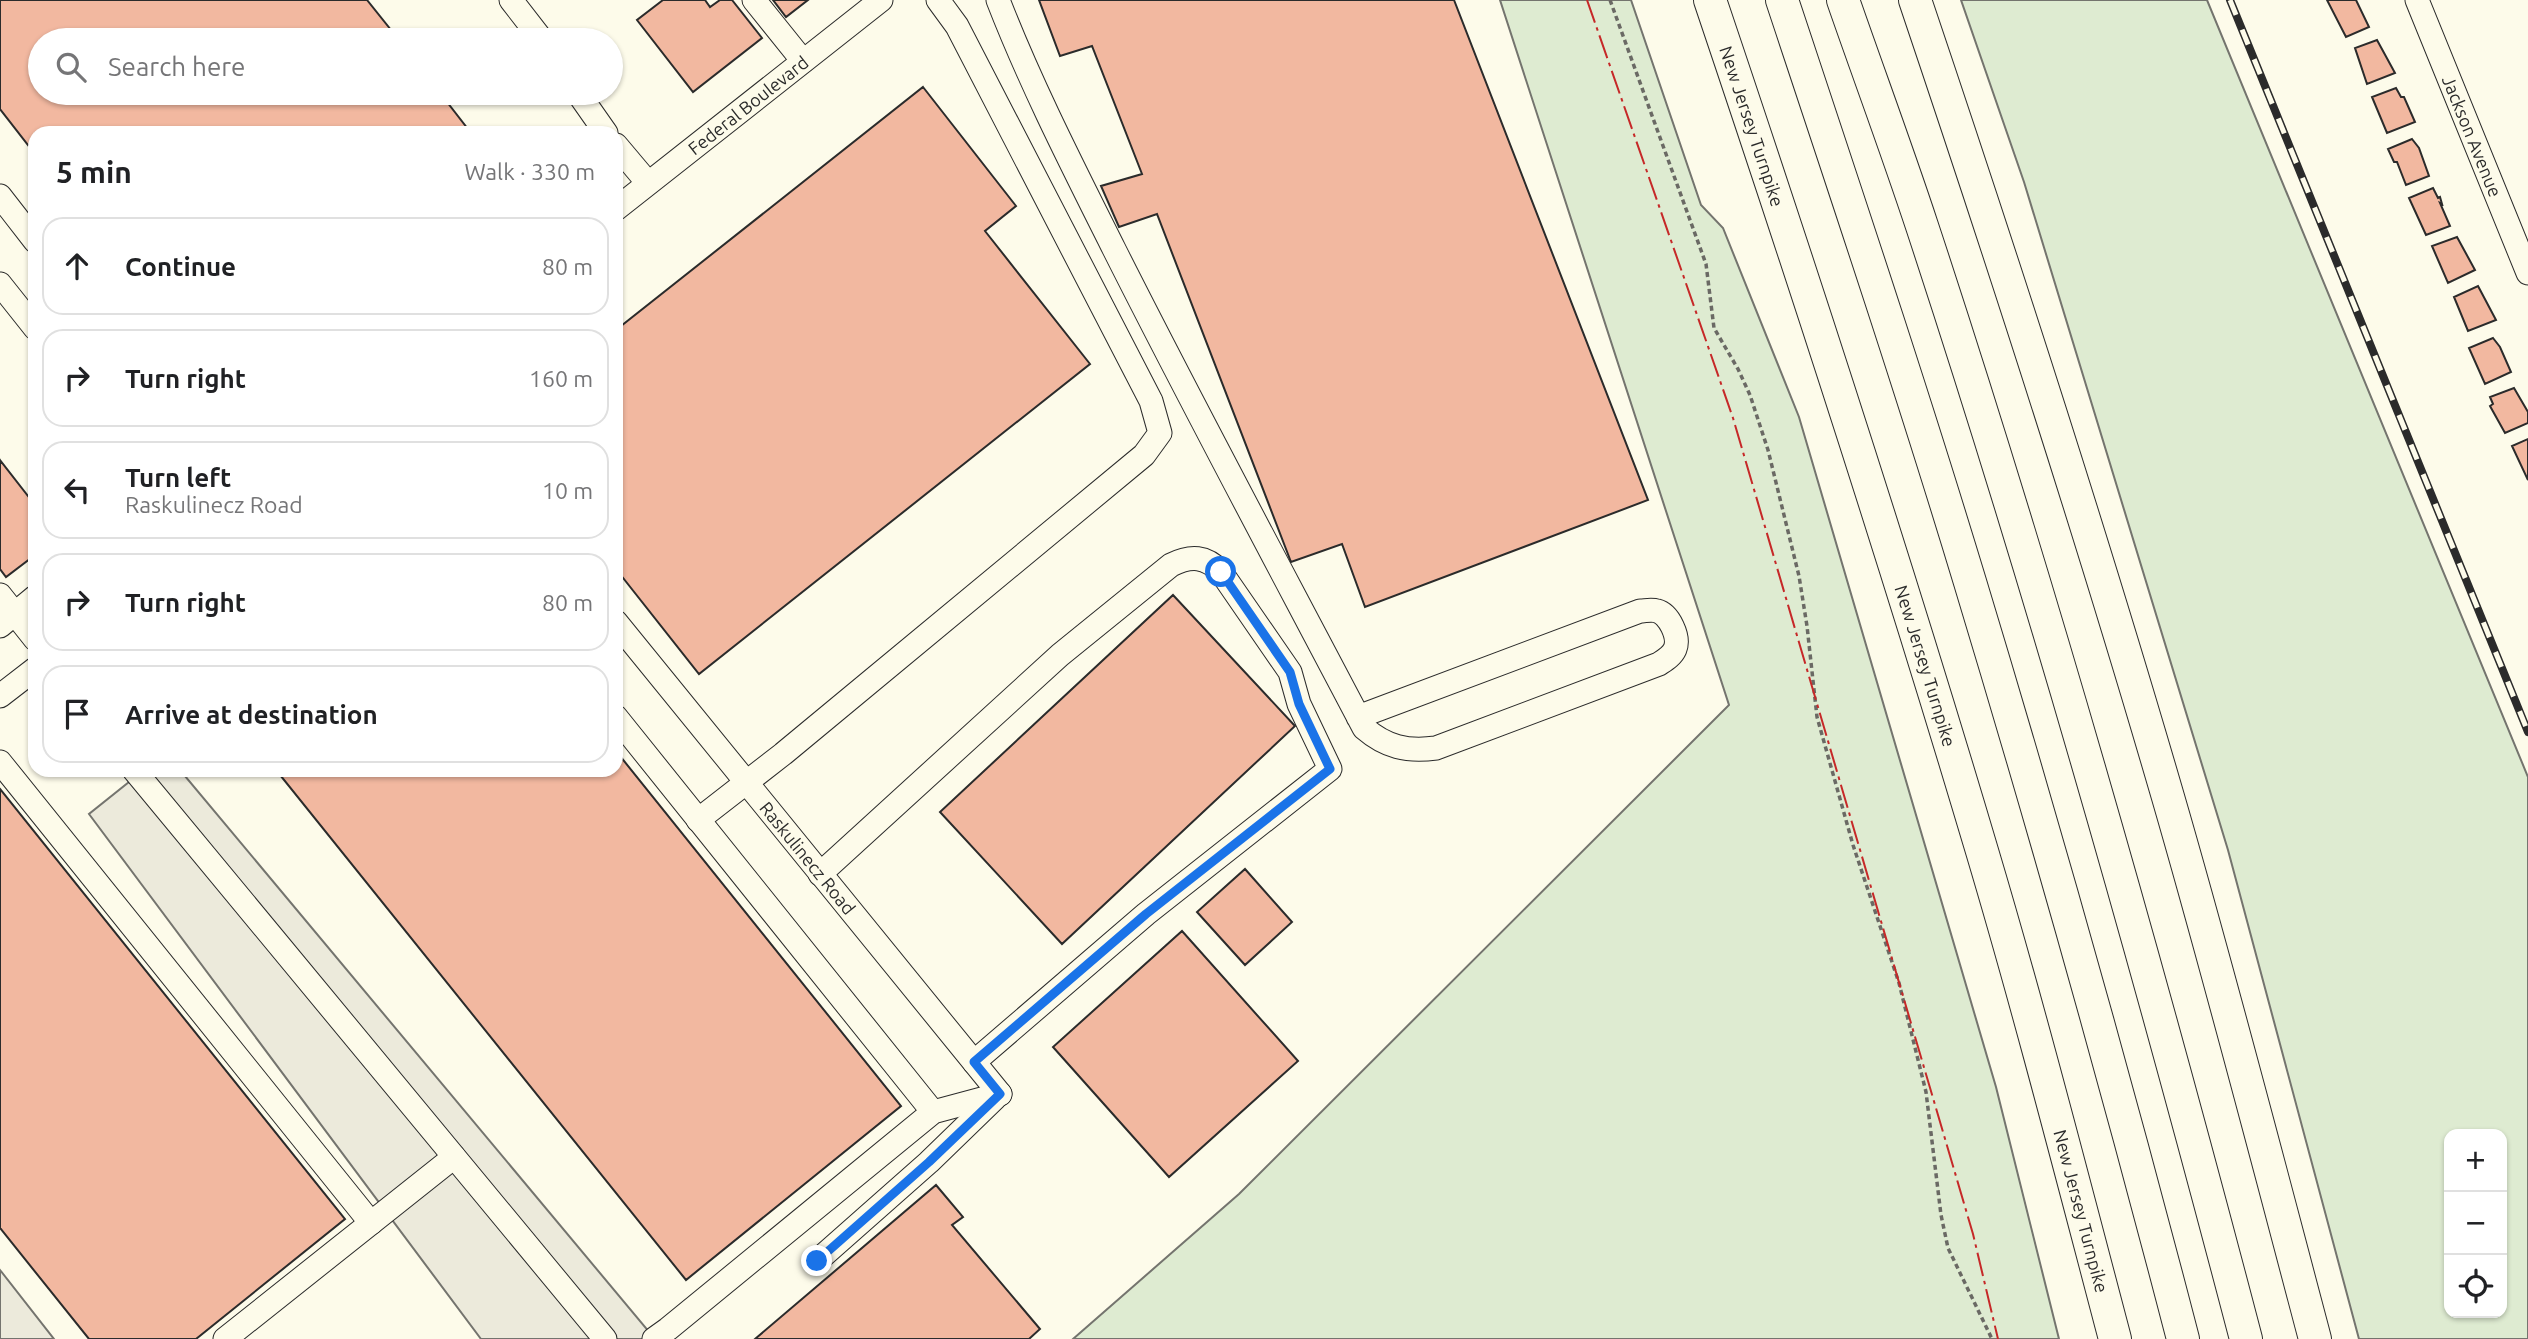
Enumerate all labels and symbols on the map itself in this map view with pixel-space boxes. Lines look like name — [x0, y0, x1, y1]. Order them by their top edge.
street label: New Jersey Turnpike — [1716, 43, 1788, 209]
street label: Federal Boulevard — [684, 52, 812, 158]
street label: Jackson Avenue — [2439, 73, 2506, 200]
route start — [1205, 556, 1236, 587]
street label: New Jersey Turnpike — [1891, 583, 1960, 749]
street label: Raskulinecz Road — [756, 798, 860, 918]
street label: New Jersey Turnpike — [2050, 1127, 2112, 1295]
route end — [801, 1245, 832, 1276]

